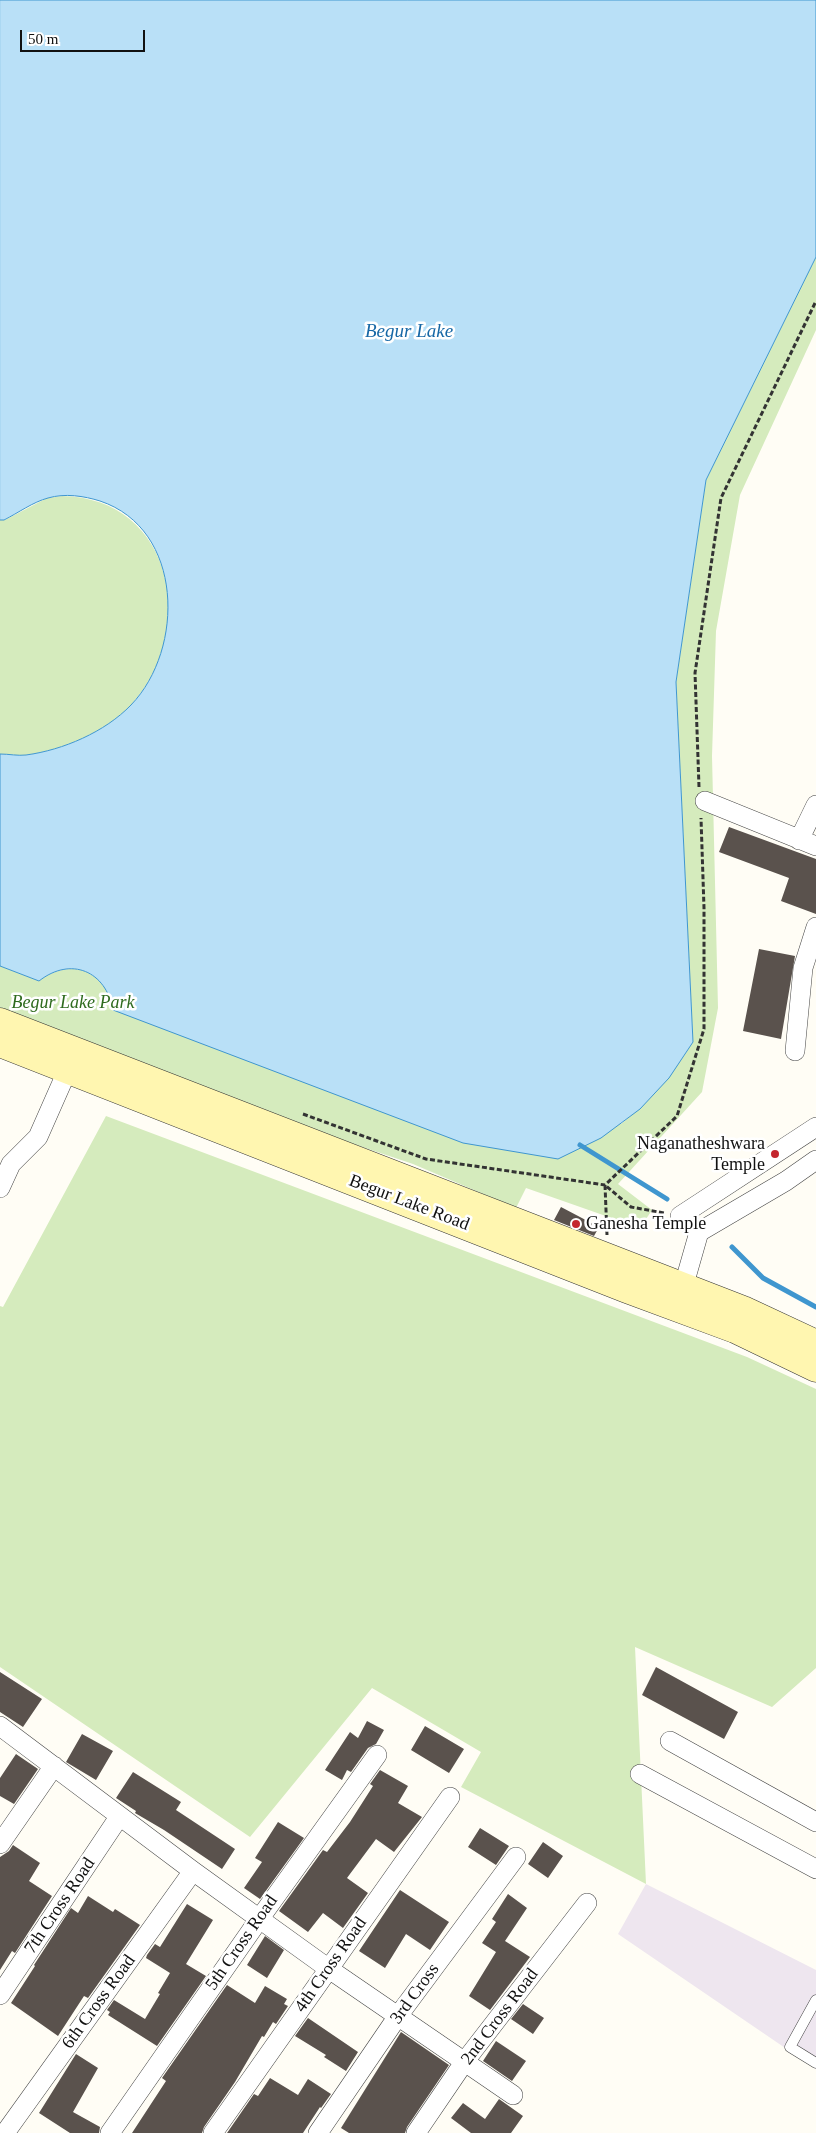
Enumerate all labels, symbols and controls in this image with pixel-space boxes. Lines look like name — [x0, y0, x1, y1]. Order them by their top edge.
scale bar — [22, 20, 148, 52]
text: 50 m — [28, 31, 58, 47]
water label: Begur Lake — [365, 321, 453, 343]
park label: Begur Lake Park — [12, 992, 134, 1014]
place label: Naganatheshwara Temple — [637, 1133, 765, 1176]
marker: Naganatheshwara Temple — [769, 1148, 781, 1160]
street label: Begur Lake Road — [346, 1170, 472, 1236]
place label: Ganesha Temple — [586, 1213, 706, 1235]
marker: Ganesha Temple — [570, 1218, 582, 1230]
street label: 7th Cross Road — [20, 1854, 100, 1958]
street label: 5th Cross Road — [201, 1891, 283, 1995]
street label: 4th Cross Road — [290, 1913, 372, 2017]
street label: 6th Cross Road — [58, 1951, 140, 2053]
street label: 3rd Cross — [386, 1960, 444, 2028]
street label: 2nd Cross Road — [457, 1965, 543, 2069]

